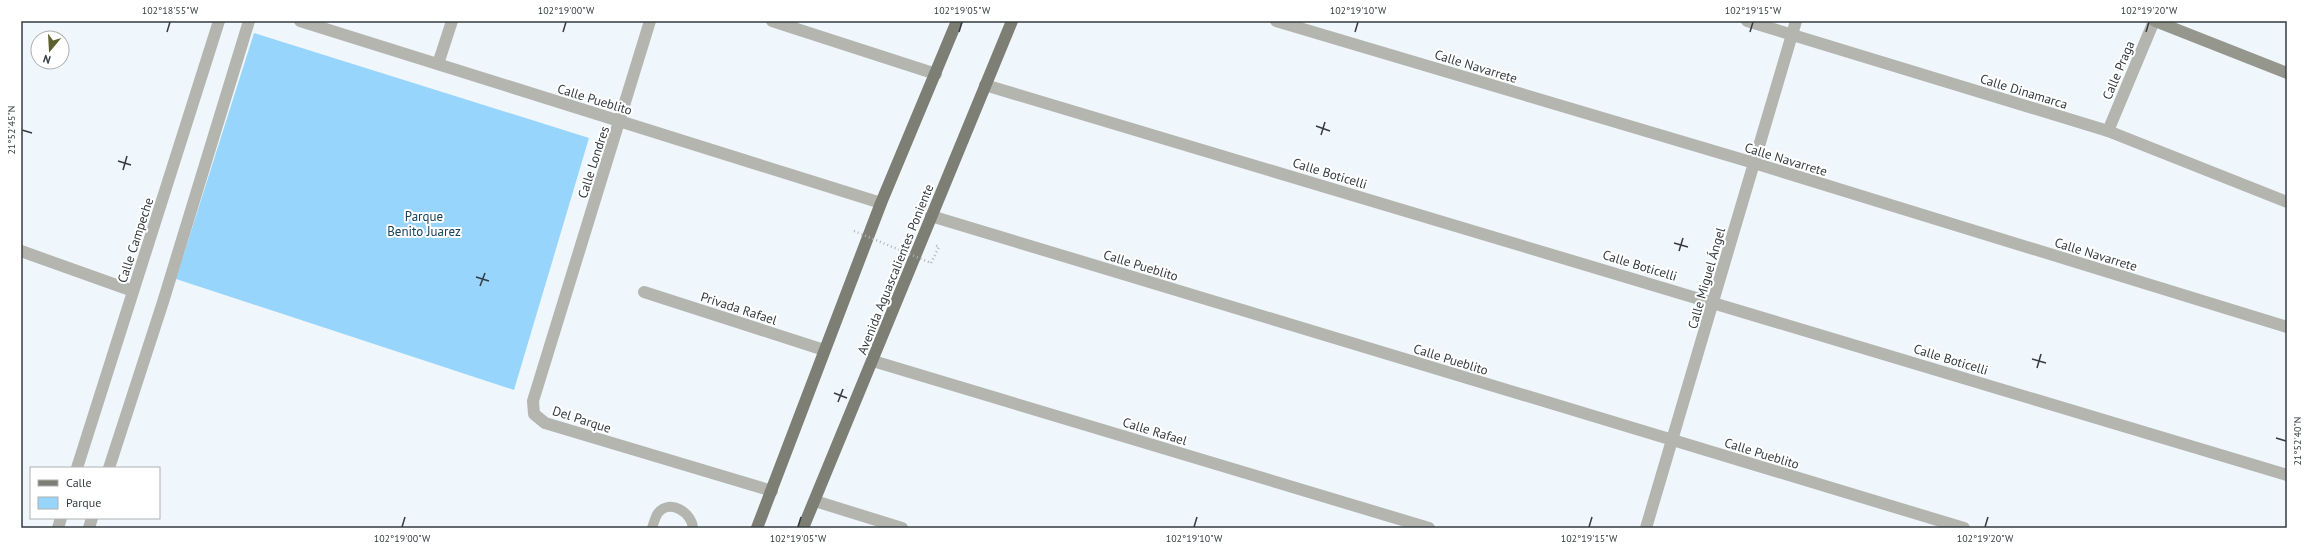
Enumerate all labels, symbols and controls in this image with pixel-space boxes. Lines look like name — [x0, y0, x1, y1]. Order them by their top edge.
text: 102°18'55"W — [142, 4, 199, 17]
text: 102°19'00"W — [538, 4, 595, 17]
text: 102°19'05"W — [934, 4, 991, 17]
text: 102°19'10"W — [1330, 4, 1387, 17]
text: 102°19'15"W — [1725, 4, 1782, 17]
text: 102°19'20"W — [2121, 4, 2178, 17]
north arrow — [30, 30, 70, 70]
street label: Calle Praga — [2098, 38, 2138, 102]
street label: Calle Navarrete — [1432, 46, 1519, 87]
text: N — [41, 52, 53, 67]
street label: Calle Dinamarca — [1978, 70, 2070, 113]
street label: Calle Pueblito — [555, 80, 634, 119]
text: 21°52'45"N — [5, 105, 18, 155]
street label: Calle Londres — [574, 124, 613, 200]
street label: Calle Navarrete — [1742, 139, 1829, 180]
street label: Calle Boticelli — [1291, 154, 1369, 193]
street label: Avenida Aguascalientes Poniente — [853, 181, 938, 357]
street label: Calle Campeche — [114, 195, 157, 285]
park label: Parque Benito Juarez — [387, 208, 461, 240]
street label: Calle Miguel Ángel — [1684, 225, 1729, 331]
street label: Calle Navarrete — [2052, 234, 2139, 275]
street label: Calle Pueblito — [1101, 246, 1180, 285]
street label: Calle Boticelli — [1601, 246, 1679, 285]
street label: Privada Rafael — [698, 288, 779, 329]
street label: Calle Pueblito — [1411, 340, 1490, 379]
street label: Calle Boticelli — [1912, 340, 1990, 379]
street label: Del Parque — [550, 402, 613, 437]
street label: Calle Rafael — [1121, 414, 1189, 449]
text: 21°52'40"N — [2291, 416, 2304, 466]
street label: Calle Pueblito — [1722, 434, 1801, 473]
legend — [30, 467, 160, 519]
text: Calle — [66, 475, 92, 490]
text: Parque — [66, 495, 101, 510]
text: 102°19'00"W — [374, 532, 431, 545]
text: 102°19'05"W — [770, 532, 827, 545]
text: 102°19'10"W — [1166, 532, 1223, 545]
text: 102°19'15"W — [1561, 532, 1618, 545]
text: 102°19'20"W — [1957, 532, 2014, 545]

